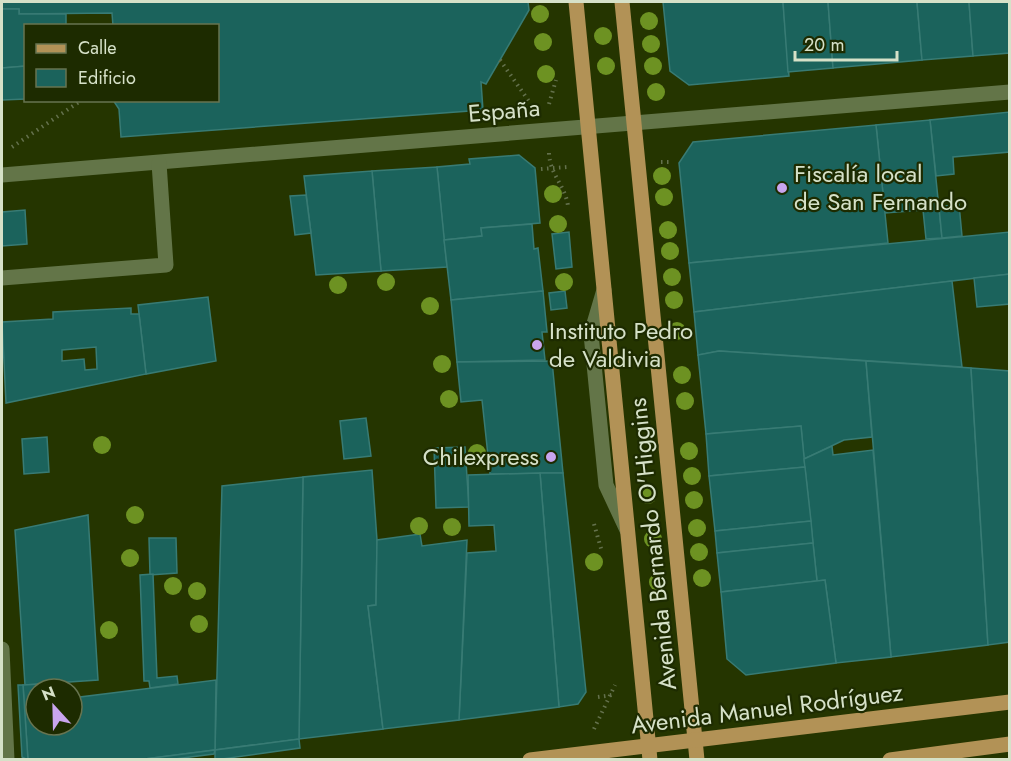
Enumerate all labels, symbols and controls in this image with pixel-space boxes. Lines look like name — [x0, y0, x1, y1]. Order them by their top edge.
legend — [24, 24, 219, 102]
scale bar — [795, 24, 897, 62]
text: 20 m — [804, 32, 844, 58]
text: Calle — [78, 35, 117, 61]
text: Edificio — [78, 65, 136, 91]
street label: España — [466, 90, 541, 131]
place label: Fiscalía local de San Fernando — [794, 156, 967, 219]
marker: Fiscalía local de San Fernando — [775, 181, 789, 195]
place label: Instituto Pedro de Valdivia — [549, 313, 693, 376]
marker: Instituto Pedro de Valdivia — [530, 338, 544, 352]
street label: Avenida Bernardo O'Higgins — [620, 396, 685, 692]
place label: Chilexpress — [423, 439, 539, 474]
marker: Chilexpress — [544, 450, 558, 464]
street label: Avenida Manuel Rodríguez — [629, 674, 905, 743]
north arrow — [24, 677, 84, 737]
text: N — [38, 681, 59, 707]

